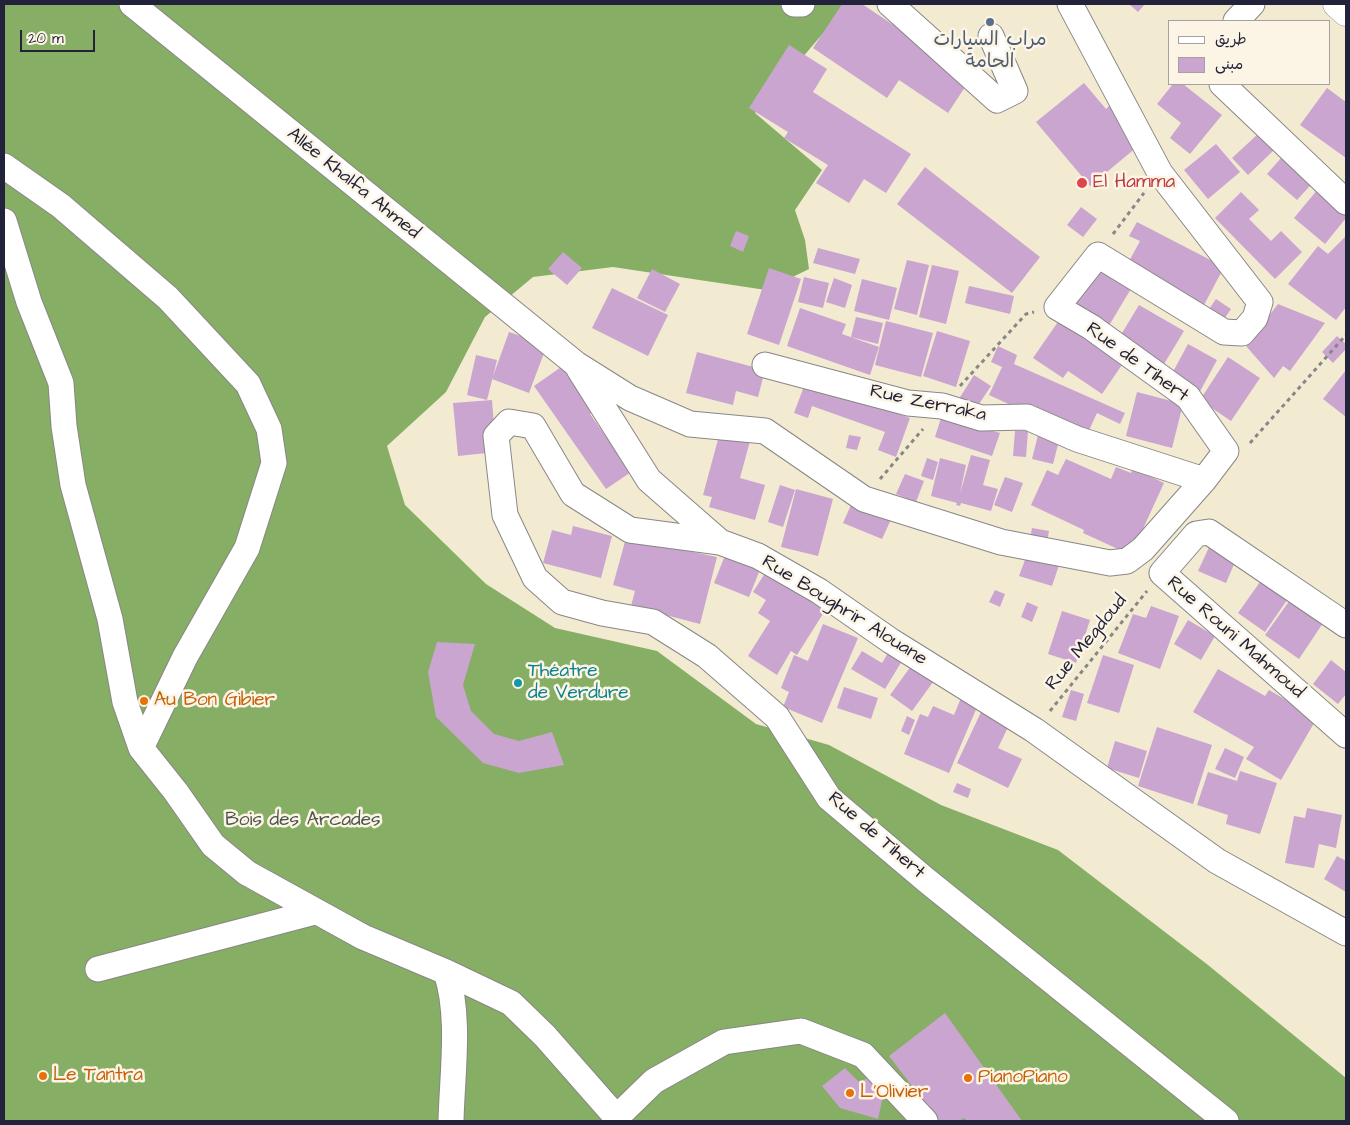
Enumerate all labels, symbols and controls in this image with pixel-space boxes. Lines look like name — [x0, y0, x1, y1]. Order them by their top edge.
marker: مراب السيارات الحامة — [984, 16, 996, 28]
scale bar — [22, 20, 98, 52]
legend — [1168, 20, 1330, 85]
text: 20 m — [28, 28, 64, 49]
text: طريق — [1215, 29, 1247, 50]
place label: مراب السيارات الحامة — [933, 30, 1047, 74]
text: مبنى — [1215, 54, 1243, 75]
street label: Allée Khalfa Ahmed — [282, 123, 424, 245]
place label: El Hamma — [1093, 172, 1175, 194]
marker: El Hamma — [1075, 176, 1089, 190]
street label: Rue de Tihert — [1081, 318, 1193, 408]
street label: Rue Zerraka — [868, 381, 988, 427]
street label: Rue Boughrir Alouane — [757, 551, 931, 671]
street label: Rue Rouni Mahmoud — [1162, 572, 1308, 704]
street label: Rue Megdoud — [1041, 590, 1133, 696]
place label: Théatre de Verdure — [528, 661, 628, 705]
marker: Théatre de Verdure — [512, 677, 524, 689]
place label: Au Bon Gibier — [154, 690, 275, 712]
marker: Au Bon Gibier — [138, 695, 150, 707]
street label: Rue de Tihert — [823, 788, 929, 884]
park label: Bois des Arcades — [225, 810, 381, 832]
place label: Le Tantra — [53, 1065, 143, 1087]
place label: PianoPiano — [978, 1067, 1068, 1089]
marker: Le Tantra — [37, 1070, 49, 1082]
marker: PianoPiano — [962, 1072, 974, 1084]
place label: L'Olivier — [860, 1082, 928, 1104]
marker: L'Olivier — [844, 1087, 856, 1099]

